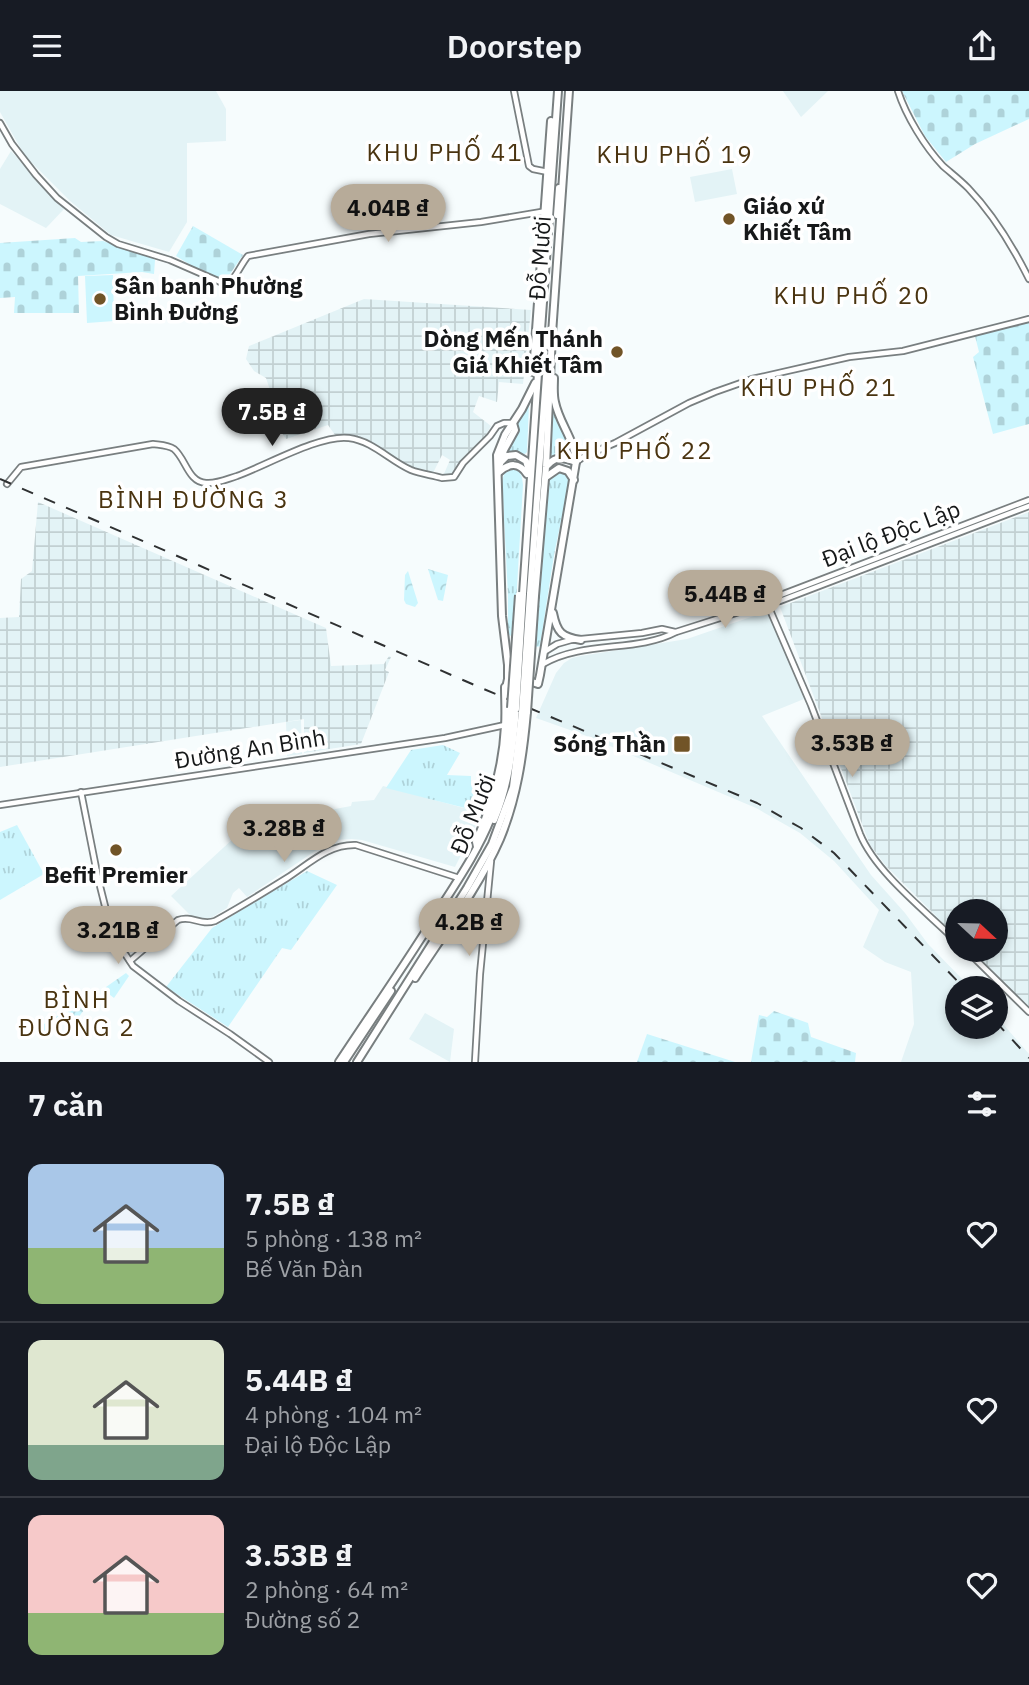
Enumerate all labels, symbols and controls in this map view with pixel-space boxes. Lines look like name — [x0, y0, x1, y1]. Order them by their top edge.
text: Doorstep — [447, 25, 582, 67]
icon: menu — [28, 27, 66, 65]
icon: share — [963, 27, 1001, 65]
district label: KHU PHỐ 41 — [366, 134, 524, 168]
district label: KHU PHỐ 19 — [596, 136, 754, 170]
pin: 4.04B ₫ — [323, 185, 453, 244]
place label: Giáo xứ Khiết Tâm — [743, 190, 852, 246]
text: 4.04B ₫ — [347, 192, 429, 222]
marker: Giáo xứ Khiết Tâm — [721, 211, 737, 227]
street label: Đỗ Mười — [521, 215, 557, 301]
place label: Sân banh Phường Bình Đường — [114, 270, 303, 326]
district label: KHU PHỐ 20 — [773, 277, 931, 311]
marker: Sân banh Phường Bình Đường — [92, 291, 108, 307]
place label: Dòng Mến Thánh Giá Khiết Tâm — [424, 323, 603, 379]
marker: Dòng Mến Thánh Giá Khiết Tâm — [609, 344, 625, 360]
district label: KHU PHỐ 21 — [740, 369, 898, 403]
pin: 7.5B ₫ — [215, 389, 329, 448]
text: 7.5B ₫ — [238, 396, 306, 426]
district label: KHU PHỐ 22 — [556, 432, 714, 466]
district label: BÌNH ĐƯỜNG 3 — [98, 483, 290, 515]
street label: Đại lộ Độc Lập — [817, 493, 964, 573]
pin: 5.44B ₫ — [660, 571, 790, 630]
text: 5.44B ₫ — [684, 578, 766, 608]
pin: 3.53B ₫ — [787, 719, 917, 779]
street label: Đường An Bình — [172, 721, 327, 775]
text: 3.53B ₫ — [811, 727, 893, 757]
place label: Sóng Thần — [553, 728, 666, 758]
marker: Sóng Thần — [672, 734, 692, 754]
street label: Đỗ Mười — [442, 769, 502, 858]
pin: 3.28B ₫ — [219, 805, 349, 864]
text: 3.28B ₫ — [243, 812, 325, 842]
marker: Befit Premier — [108, 842, 124, 858]
place label: Befit Premier — [44, 859, 188, 889]
pin: 4.2B ₫ — [412, 899, 526, 958]
north arrow — [945, 899, 1008, 963]
map controls — [945, 899, 1008, 1039]
text: 4.2B ₫ — [435, 906, 503, 936]
pin: 3.21B ₫ — [53, 907, 183, 966]
text: 3.21B ₫ — [77, 914, 159, 944]
button: layers — [945, 976, 1008, 1039]
district label: BÌNH ĐƯỜNG 2 — [18, 983, 136, 1043]
text: 7 căn — [28, 1085, 104, 1124]
icon: filters — [963, 1085, 1001, 1123]
text: 7.5B ₫ — [245, 1184, 335, 1223]
icon: home — [84, 1192, 168, 1276]
icon: heart — [963, 1215, 1001, 1253]
text: 5 phòng · 138 m² — [245, 1223, 422, 1253]
text: Bế Văn Đàn — [245, 1253, 363, 1283]
text: 5.44B ₫ — [245, 1360, 353, 1399]
icon: home — [84, 1368, 168, 1452]
icon: heart — [963, 1391, 1001, 1429]
text: 4 phòng · 104 m² — [245, 1399, 422, 1429]
text: Đại lộ Độc Lập — [245, 1429, 391, 1459]
text: 3.53B ₫ — [245, 1535, 353, 1574]
icon: home — [84, 1543, 168, 1627]
icon: heart — [963, 1566, 1001, 1604]
text: 2 phòng · 64 m² — [245, 1574, 408, 1604]
text: Đường số 2 — [245, 1604, 360, 1634]

